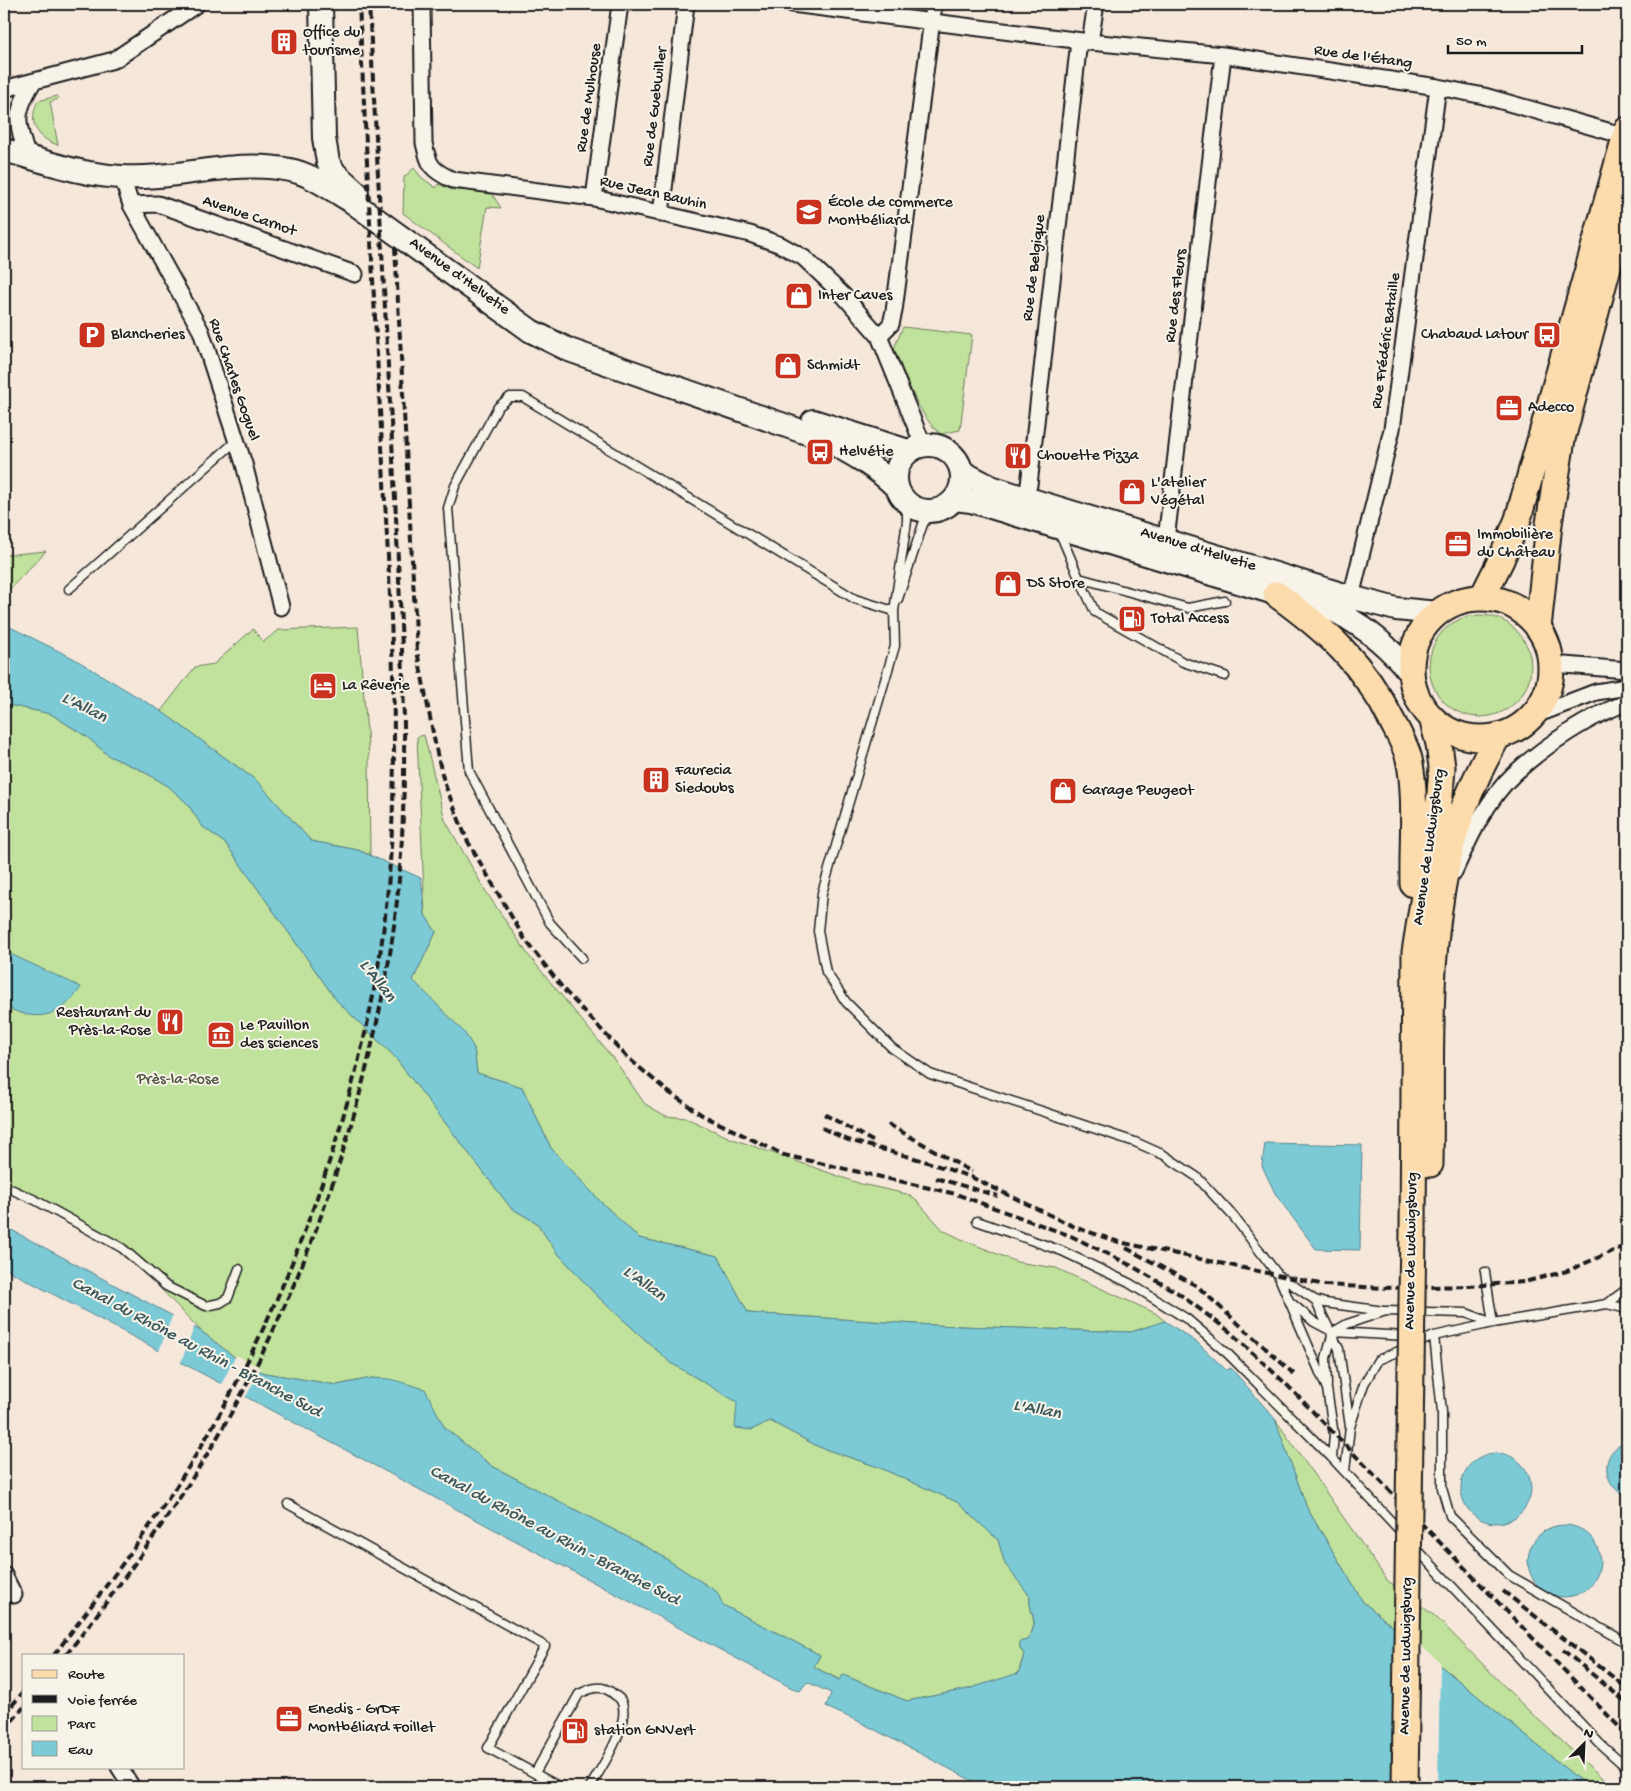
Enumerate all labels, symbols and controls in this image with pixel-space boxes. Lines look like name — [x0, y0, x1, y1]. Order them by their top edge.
scale bar — [1448, 22, 1582, 54]
place label: Office du tourisme — [302, 24, 361, 61]
building icon: Office du tourisme — [269, 27, 299, 57]
text: 50 m — [1456, 33, 1487, 51]
street label: Rue de Mulhouse — [573, 41, 607, 154]
street label: Rue de l'Étang — [1313, 42, 1413, 74]
street label: Rue de Guebwiller — [639, 45, 673, 168]
street label: Rue Jean Bauhin — [598, 172, 709, 216]
street label: Avenue Carnot — [200, 192, 300, 242]
place label: École de commerce Montbéliard — [828, 194, 954, 231]
school or university icon: École de commerce Montbéliard — [794, 197, 824, 227]
street label: Rue de Belgique — [1019, 213, 1051, 322]
street label: Avenue d'Helvetie — [405, 234, 514, 320]
street label: Rue des Fleurs — [1162, 247, 1192, 344]
street label: Rue Frédéric Bataille — [1368, 271, 1406, 410]
shop icon: Inter Caves — [784, 281, 814, 311]
place label: Inter Caves — [818, 287, 894, 306]
street label: Rue Charles Goguel — [203, 316, 263, 444]
parking icon: Blancheries — [77, 320, 107, 350]
bus stop icon: Chabaud Latour — [1532, 320, 1562, 350]
place label: Blancheries — [110, 326, 186, 345]
place label: Chabaud Latour — [1421, 326, 1529, 345]
shop icon: Schmidt — [773, 351, 803, 381]
place label: Schmidt — [807, 357, 861, 376]
office icon: Adecco — [1494, 393, 1524, 423]
place label: Adecco — [1528, 399, 1574, 418]
bus stop icon: Helvétie — [805, 437, 835, 467]
restaurant icon: Chouette Pizza — [1003, 441, 1033, 471]
place label: Helvétie — [839, 443, 894, 462]
place label: Chouette Pizza — [1037, 447, 1140, 466]
place label: L'atelier Végétal — [1150, 474, 1207, 511]
shop icon: L'atelier Végétal — [1117, 477, 1147, 507]
street label: Avenue d'Helvetie — [1138, 523, 1259, 577]
place label: Immobilière du Château — [1477, 526, 1555, 563]
office icon: Immobilière du Château — [1443, 529, 1473, 559]
shop icon: DS Store — [993, 569, 1023, 599]
place label: DS Store — [1026, 575, 1086, 594]
fuel station icon: Total Access — [1117, 604, 1147, 634]
place label: Total Access — [1150, 610, 1230, 629]
hotel icon: La Rêverie — [308, 671, 338, 701]
place label: La Rêverie — [342, 677, 411, 696]
water label: L'Allan — [58, 688, 111, 729]
place label: Faurecia Siedoubs — [674, 762, 735, 799]
building icon: Faurecia Siedoubs — [641, 765, 671, 795]
street label: Avenue de Ludwigsburg — [1410, 768, 1450, 926]
shop icon: Garage Peugeot — [1048, 776, 1078, 806]
place label: Garage Peugeot — [1082, 782, 1195, 801]
water label: L'Allan — [354, 956, 400, 1007]
place label: Restaurant du Près-la-Rose — [56, 1004, 152, 1041]
restaurant icon: Restaurant du Près-la-Rose — [155, 1007, 185, 1037]
place label: Le Pavillon des sciences — [240, 1017, 319, 1054]
museum icon: Le Pavillon des sciences — [206, 1020, 236, 1050]
park label: Près-la-Rose — [136, 1071, 220, 1090]
street label: Avenue de Ludwigsburg — [1401, 1172, 1423, 1330]
water label: L'Allan — [618, 1261, 670, 1307]
water label: Canal du Rhône au Rhin - Branche Sud — [68, 1273, 327, 1424]
water label: L'Allan — [1011, 1395, 1063, 1425]
water label: Canal du Rhône au Rhin - Branche Sud — [426, 1461, 685, 1612]
street label: Avenue de Ludwigsburg — [1396, 1577, 1418, 1735]
legend — [22, 1654, 185, 1768]
text: Route — [68, 1666, 105, 1684]
text: Voie ferrée — [67, 1692, 137, 1710]
place label: Enedis - GrDF Montbéliard Foillet — [308, 1701, 436, 1738]
office icon: Enedis - GrDF Montbéliard Foillet — [274, 1704, 304, 1734]
text: Parc — [67, 1716, 96, 1734]
fuel station icon: station GNVert — [560, 1716, 590, 1746]
north arrow — [1558, 1718, 1608, 1768]
place label: station GNVert — [594, 1722, 696, 1741]
text: N — [1581, 1725, 1596, 1744]
text: Eau — [68, 1742, 93, 1760]

